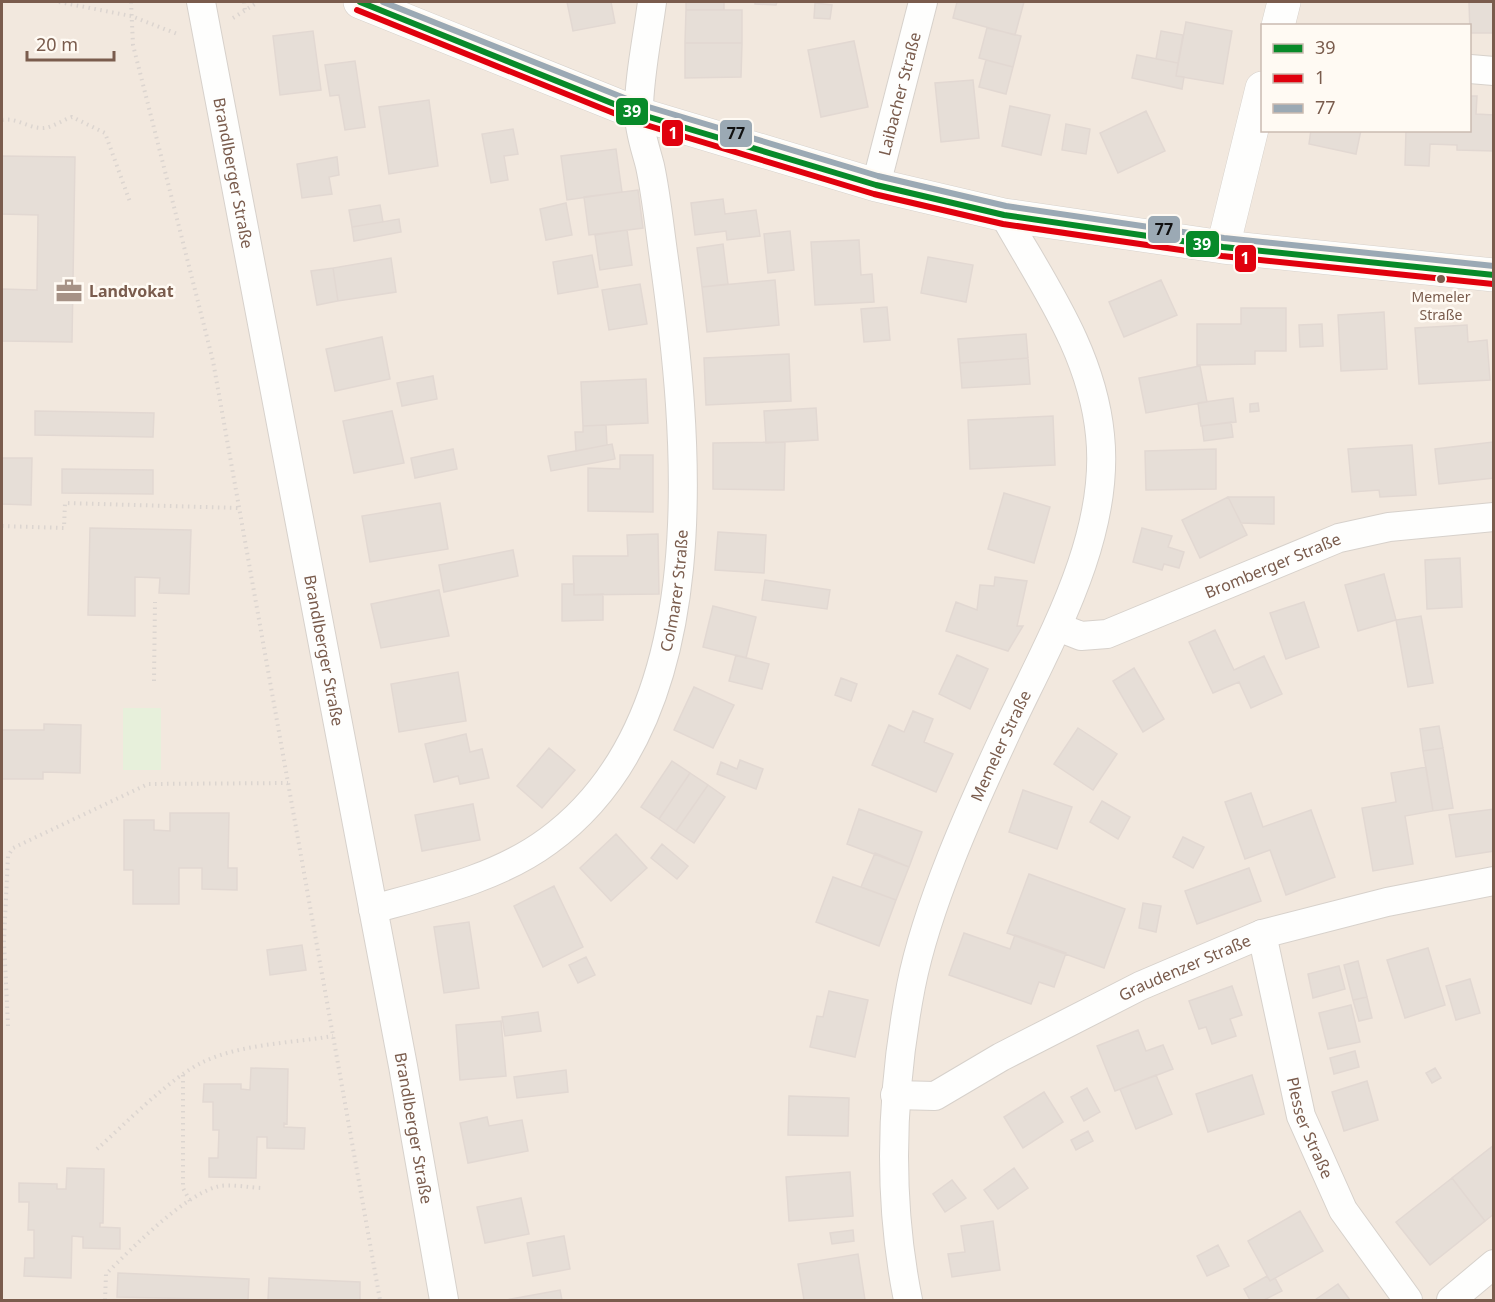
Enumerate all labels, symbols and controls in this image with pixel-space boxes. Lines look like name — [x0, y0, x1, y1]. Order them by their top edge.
scale bar — [27, 24, 114, 62]
legend — [1261, 24, 1471, 132]
street label: Laibacher Straße — [873, 30, 926, 158]
text: 20 m — [36, 32, 78, 56]
text: 39 — [1315, 35, 1336, 59]
text: 1 — [1315, 65, 1325, 89]
street label: Brandlberger Straße — [208, 95, 259, 250]
text: 77 — [1315, 95, 1336, 119]
line badge: 39 — [615, 97, 649, 126]
text: 39 — [623, 100, 641, 122]
line badge: 1 — [661, 119, 684, 147]
line badge: 77 — [719, 119, 753, 148]
text: 1 — [668, 122, 678, 144]
text: 77 — [727, 122, 745, 144]
line badge: 77 — [1147, 215, 1181, 244]
text: 77 — [1155, 218, 1173, 240]
line badge: 39 — [1185, 230, 1220, 258]
text: 39 — [1193, 233, 1211, 255]
line badge: 1 — [1234, 244, 1257, 273]
text: 1 — [1240, 247, 1250, 269]
marker: Memeler Straße — [1435, 273, 1447, 285]
office icon: Landvokat — [54, 276, 84, 306]
place label: Landvokat — [89, 280, 174, 302]
place label: Memeler Straße — [1412, 287, 1471, 324]
street label: Bromberger Straße — [1201, 528, 1344, 603]
street label: Colmarer Straße — [654, 529, 693, 654]
street label: Brandlberger Straße — [299, 573, 349, 728]
street label: Memeler Straße — [965, 686, 1036, 805]
street label: Graudenzer Straße — [1115, 929, 1254, 1006]
street label: Brandlberger Straße — [390, 1050, 438, 1206]
street label: Plesser Straße — [1282, 1075, 1339, 1182]

